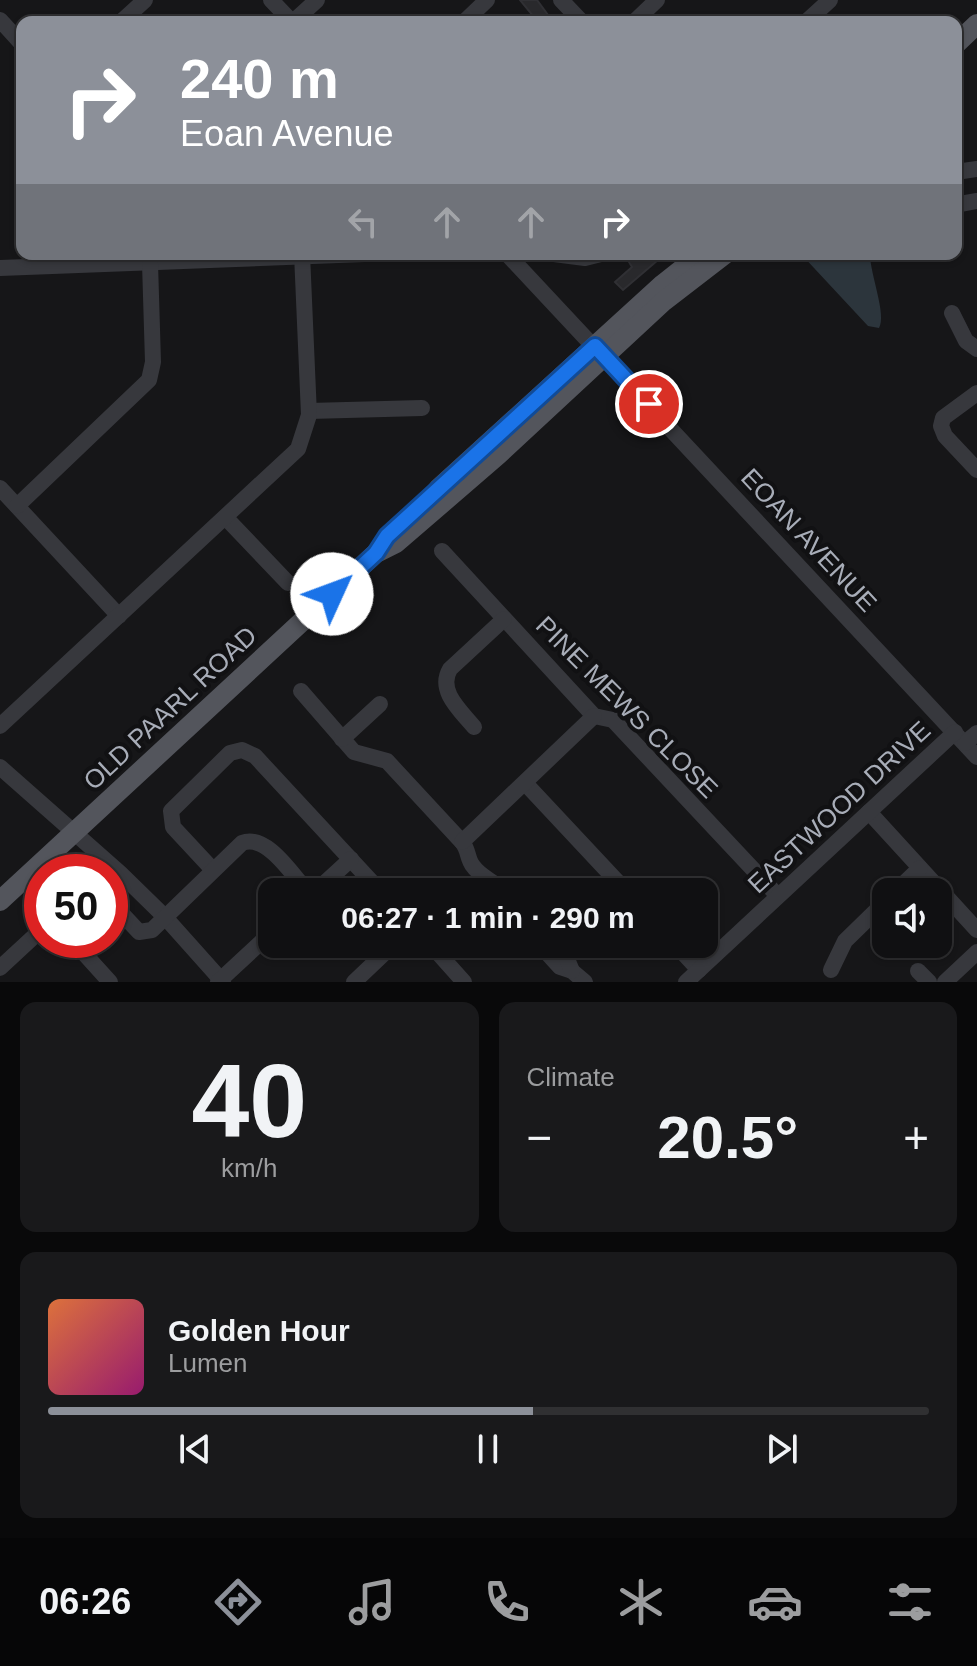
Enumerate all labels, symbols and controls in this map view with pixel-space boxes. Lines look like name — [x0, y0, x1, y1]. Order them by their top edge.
text: 240 m — [180, 47, 339, 110]
icon: right — [48, 48, 152, 152]
text: Eoan Avenue — [180, 113, 394, 154]
icon: left — [341, 200, 385, 244]
icon: ahead — [425, 200, 469, 244]
icon: ahead — [509, 200, 553, 244]
icon: right — [593, 200, 637, 244]
pin — [615, 370, 683, 438]
icon: arrive — [627, 382, 671, 426]
street label: EOAN AVENUE — [735, 462, 883, 618]
position arrow — [290, 552, 374, 636]
street label: PINE MEWS CLOSE — [530, 610, 724, 804]
street label: OLD PAARL ROAD — [77, 620, 263, 796]
street label: EASTWOOD DRIVE — [742, 715, 936, 899]
speed limit sign: 50 — [24, 854, 128, 958]
map controls — [872, 878, 952, 958]
button: sound — [872, 878, 952, 958]
text: 06:27 · 1 min · 290 m — [341, 901, 635, 934]
text: 40 — [191, 1043, 307, 1159]
text: Climate — [527, 1062, 615, 1092]
text: 20.5° — [657, 1104, 798, 1171]
text: − — [527, 1113, 552, 1162]
text: + — [903, 1113, 929, 1162]
text: km/h — [221, 1153, 277, 1183]
text: Golden Hour — [168, 1314, 350, 1347]
text: Lumen — [168, 1348, 248, 1378]
icon: previous — [173, 1427, 217, 1471]
icon: pause — [466, 1427, 510, 1471]
icon: next — [760, 1427, 804, 1471]
icon: directions — [210, 1574, 266, 1630]
icon: music — [344, 1574, 400, 1630]
icon: phone — [479, 1574, 535, 1630]
icon: climate — [613, 1574, 669, 1630]
icon: car — [747, 1574, 803, 1630]
icon: filters — [882, 1574, 938, 1630]
text: 06:26 — [39, 1581, 131, 1622]

